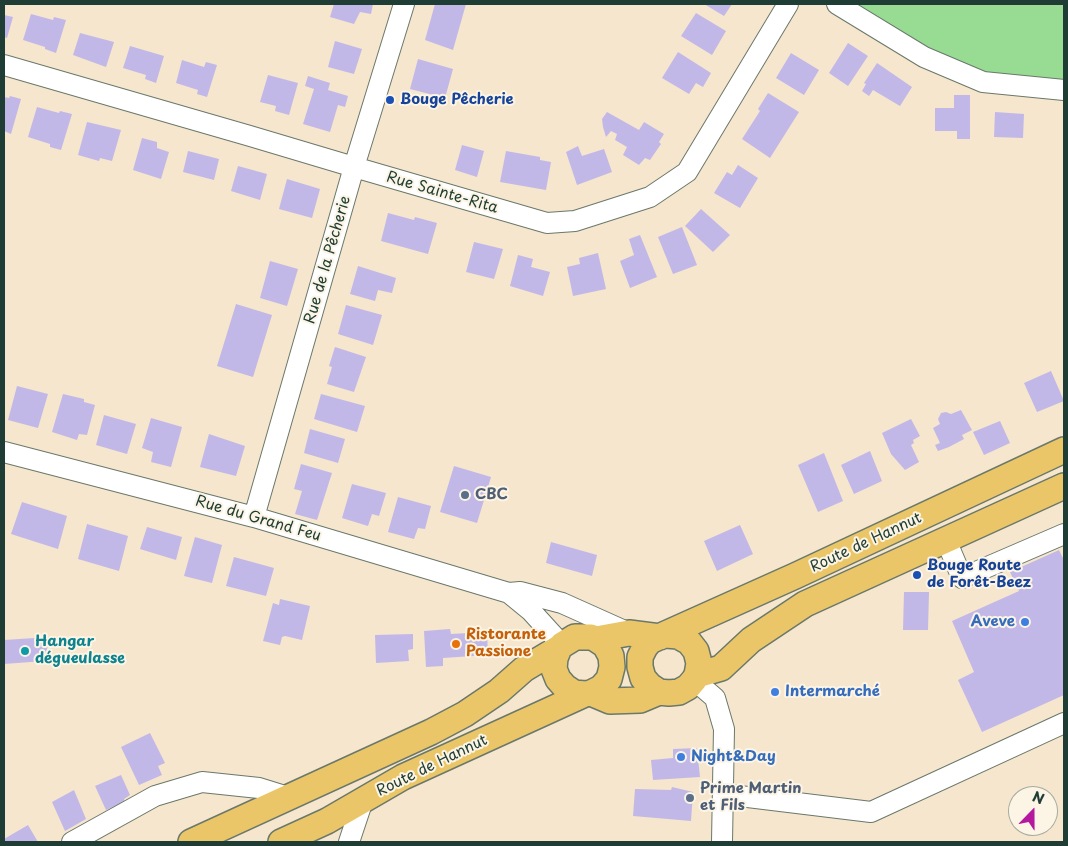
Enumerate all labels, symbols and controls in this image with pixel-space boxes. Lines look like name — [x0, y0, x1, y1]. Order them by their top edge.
place label: Bouge Pêcherie — [400, 91, 514, 109]
marker: Bouge Pêcherie — [384, 94, 396, 106]
street label: Rue Sainte-Rita — [384, 168, 500, 218]
street label: Rue de la Pêcherie — [301, 194, 355, 326]
place label: CBC — [475, 486, 508, 504]
marker: CBC — [459, 489, 471, 501]
street label: Rue du Grand Feu — [193, 492, 323, 546]
street label: Route de Hannut — [807, 509, 925, 577]
place label: Bouge Route de Forêt-Beez — [927, 557, 1031, 592]
marker: Bouge Route de Forêt-Beez — [911, 569, 923, 581]
place label: Aveve — [971, 613, 1015, 631]
marker: Aveve — [1019, 616, 1031, 628]
place label: Ristorante Passione — [466, 626, 546, 661]
place label: Hangar dégueulasse — [35, 633, 125, 668]
marker: Ristorante Passione — [450, 638, 462, 650]
marker: Hangar dégueulasse — [19, 645, 31, 657]
place label: Intermarché — [785, 683, 880, 701]
marker: Intermarché — [769, 686, 781, 698]
street label: Route de Hannut — [374, 731, 490, 801]
place label: Night&Day — [691, 748, 776, 766]
marker: Night&Day — [675, 751, 687, 763]
place label: Prime Martin et Fils — [700, 780, 802, 815]
north arrow — [1008, 786, 1058, 836]
text: N — [1029, 786, 1048, 809]
marker: Prime Martin et Fils — [684, 792, 696, 804]

